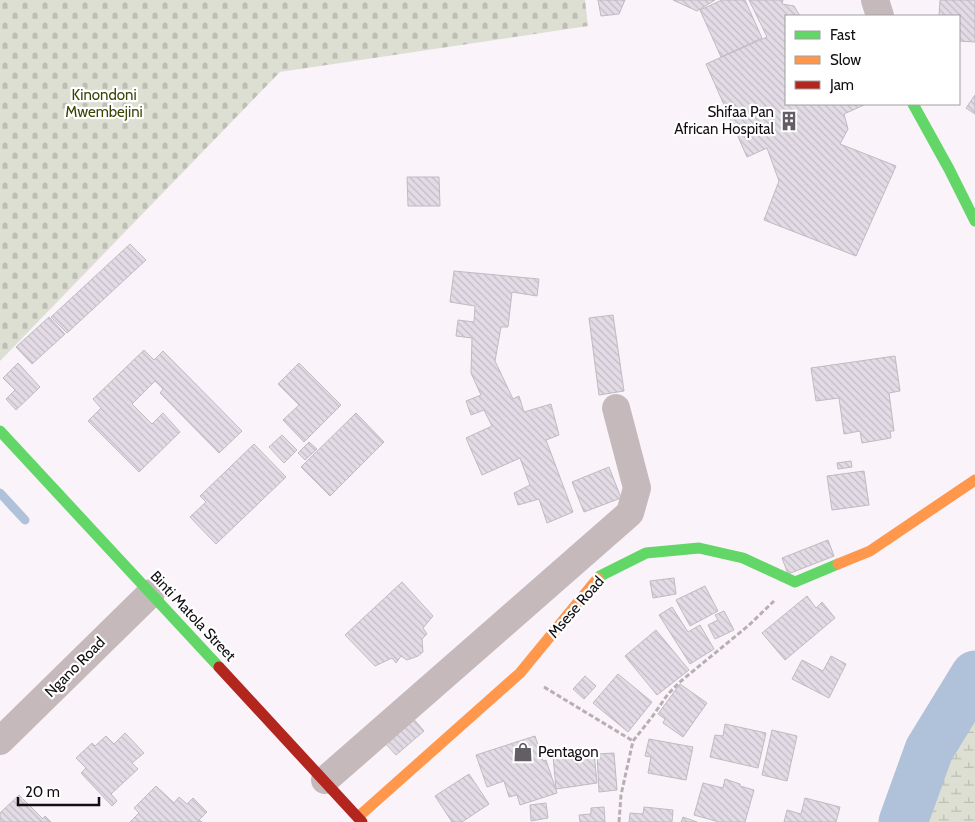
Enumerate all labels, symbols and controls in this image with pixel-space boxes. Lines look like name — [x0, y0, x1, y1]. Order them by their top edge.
legend — [785, 15, 960, 105]
text: Fast — [830, 26, 855, 44]
text: Slow — [830, 51, 861, 69]
text: Jam — [829, 76, 854, 94]
park label: Kinondoni Mwembejini — [65, 86, 143, 121]
place label: Shifaa Pan African Hospital — [674, 103, 774, 138]
building icon: Shifaa Pan African Hospital — [778, 110, 800, 132]
street label: Binti Matola Street — [147, 567, 239, 665]
street label: Msese Road — [544, 572, 608, 642]
street label: Ngano Road — [41, 633, 109, 701]
shop icon: Pentagon — [512, 741, 534, 763]
place label: Pentagon — [538, 743, 599, 761]
scale bar — [18, 774, 99, 806]
text: 20 m — [25, 783, 60, 801]

